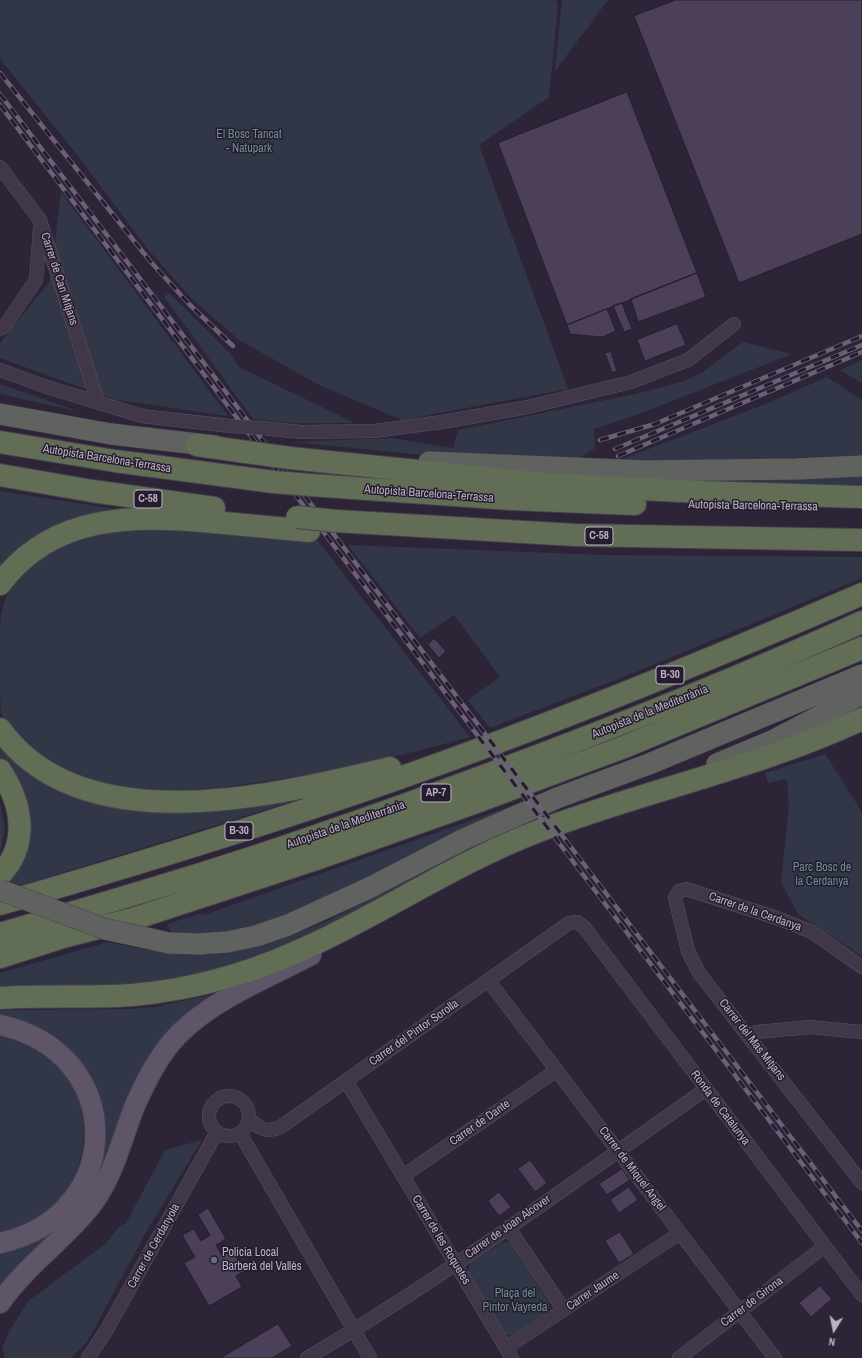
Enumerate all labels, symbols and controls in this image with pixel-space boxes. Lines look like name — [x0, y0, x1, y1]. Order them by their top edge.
park label: El Bosc Tancat - Natupark — [216, 128, 282, 156]
street label: Carrer de Can Mitjans — [37, 231, 81, 327]
street label: Autopista Barcelona-Terrassa — [42, 442, 172, 476]
street label: Autopista Barcelona-Terrassa — [364, 482, 494, 506]
road number: C-58 — [134, 490, 162, 508]
street label: Autopista Barcelona-Terrassa — [688, 498, 818, 514]
road number: C-58 — [585, 527, 613, 545]
road number: B-30 — [656, 666, 684, 684]
street label: Autopista de la Mediterrània — [590, 682, 710, 742]
road number: AP-7 — [421, 784, 451, 802]
street label: Autopista de la Mediterrània — [285, 798, 407, 852]
road number: B-30 — [225, 822, 253, 840]
park label: Parc Bosc de la Cerdanya — [793, 861, 851, 889]
street label: Carrer de la Cerdanya — [707, 889, 803, 935]
street label: Carrer del Mas Mitjans — [716, 996, 788, 1084]
street label: Carrer del Pintor Sorolla — [366, 997, 462, 1069]
street label: Ronda de Catalunya — [687, 1068, 753, 1148]
street label: Carrer de Dante — [447, 1097, 513, 1149]
street label: Carrer de Miquel Angel — [596, 1124, 668, 1214]
street label: Carrer de Joan Alcover — [462, 1192, 554, 1262]
street label: Carrer de les Roquetes — [409, 1193, 473, 1287]
street label: Carrer de Cerdanyola — [125, 1201, 183, 1291]
place label: Policia Local Barberà del Vallès — [222, 1246, 302, 1274]
marker: Policia Local Barberà del Vallès — [209, 1255, 219, 1265]
street label: Carrer Jaume — [564, 1268, 622, 1314]
street label: Carrer de Girona — [718, 1274, 786, 1330]
park label: Plaça del Pintor Vayreda — [483, 1287, 547, 1315]
north arrow — [814, 1310, 854, 1350]
text: N — [828, 1334, 836, 1349]

